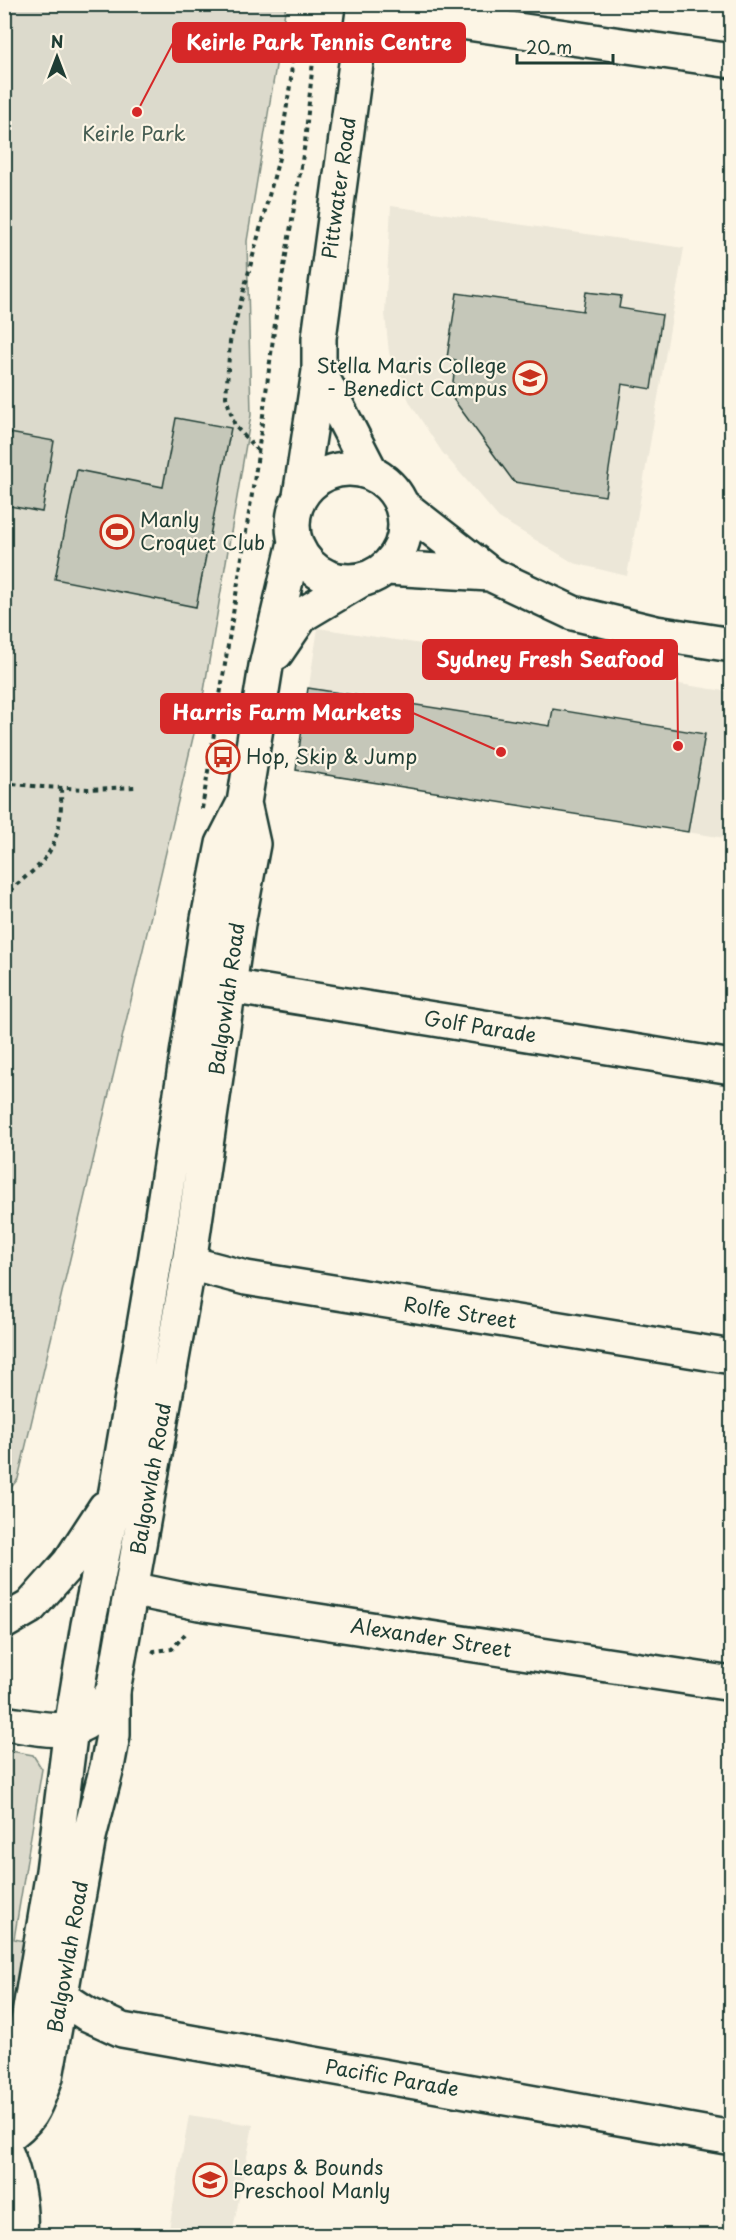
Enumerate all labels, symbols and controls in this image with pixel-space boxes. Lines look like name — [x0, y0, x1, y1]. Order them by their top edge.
callout: Keirle Park Tennis Centre — [173, 23, 465, 62]
text: Keirle Park Tennis Centre — [186, 25, 452, 57]
north arrow — [27, 27, 87, 87]
scale bar — [517, 27, 613, 65]
text: N — [51, 29, 63, 53]
text: 20 m — [526, 33, 572, 60]
street label: Pittwater Road — [313, 115, 363, 261]
park label: Keirle Park — [82, 118, 186, 148]
place label: Stella Maris College - Benedict Campus — [316, 350, 507, 403]
school or university icon: Stella Maris College - Benedict Campus — [512, 360, 548, 396]
place label: Manly Croquet Club — [140, 504, 265, 557]
sports icon: Manly Croquet Club — [99, 514, 135, 550]
callout: Sydney Fresh Seafood — [423, 640, 677, 679]
text: Sydney Fresh Seafood — [436, 642, 664, 674]
callout: Harris Farm Markets — [161, 694, 413, 733]
text: Harris Farm Markets — [173, 695, 401, 727]
bus stop icon: Hop, Skip & Jump — [205, 739, 241, 775]
place label: Hop, Skip & Jump — [246, 741, 417, 771]
street label: Balgowlah Road — [200, 920, 252, 1077]
street label: Golf Parade — [422, 1002, 539, 1050]
street label: Rolfe Street — [402, 1288, 519, 1336]
street label: Balgowlah Road — [122, 1400, 178, 1557]
street label: Alexander Street — [349, 1609, 514, 1665]
street label: Balgowlah Road — [39, 1878, 95, 2035]
street label: Pacific Parade — [323, 2051, 461, 2104]
place label: Leaps & Bounds Preschool Manly — [233, 2152, 391, 2205]
school or university icon: Leaps & Bounds Preschool Manly — [192, 2162, 228, 2198]

